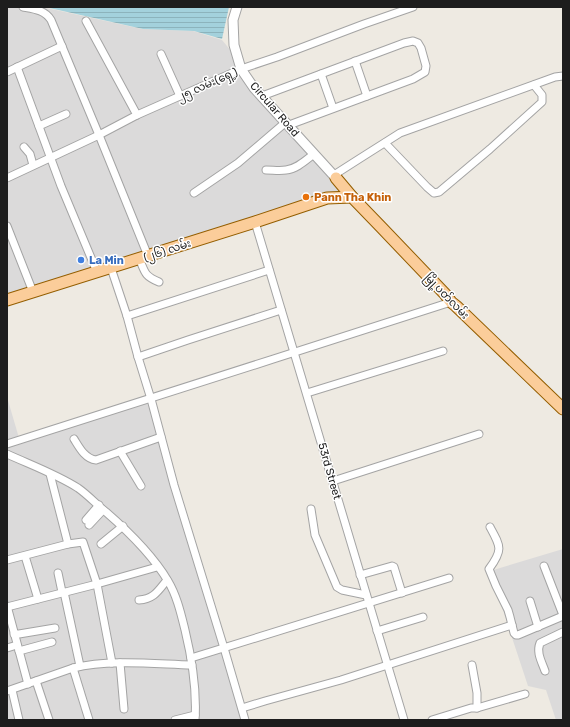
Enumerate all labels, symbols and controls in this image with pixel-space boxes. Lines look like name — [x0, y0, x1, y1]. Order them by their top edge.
street label: ၂၅ လမ်း(ရှေ့) — [174, 64, 241, 105]
street label: Circular Road — [247, 79, 302, 139]
place label: Pann Tha Khin — [314, 191, 391, 204]
marker: Pann Tha Khin — [301, 192, 311, 202]
street label: (၂၆) လမ်း — [141, 236, 193, 266]
place label: La Min — [89, 254, 124, 267]
marker: La Min — [76, 255, 86, 265]
street label: မြို့ပတ်လမ်း — [420, 270, 473, 323]
street label: 53rd Street — [315, 441, 344, 502]

